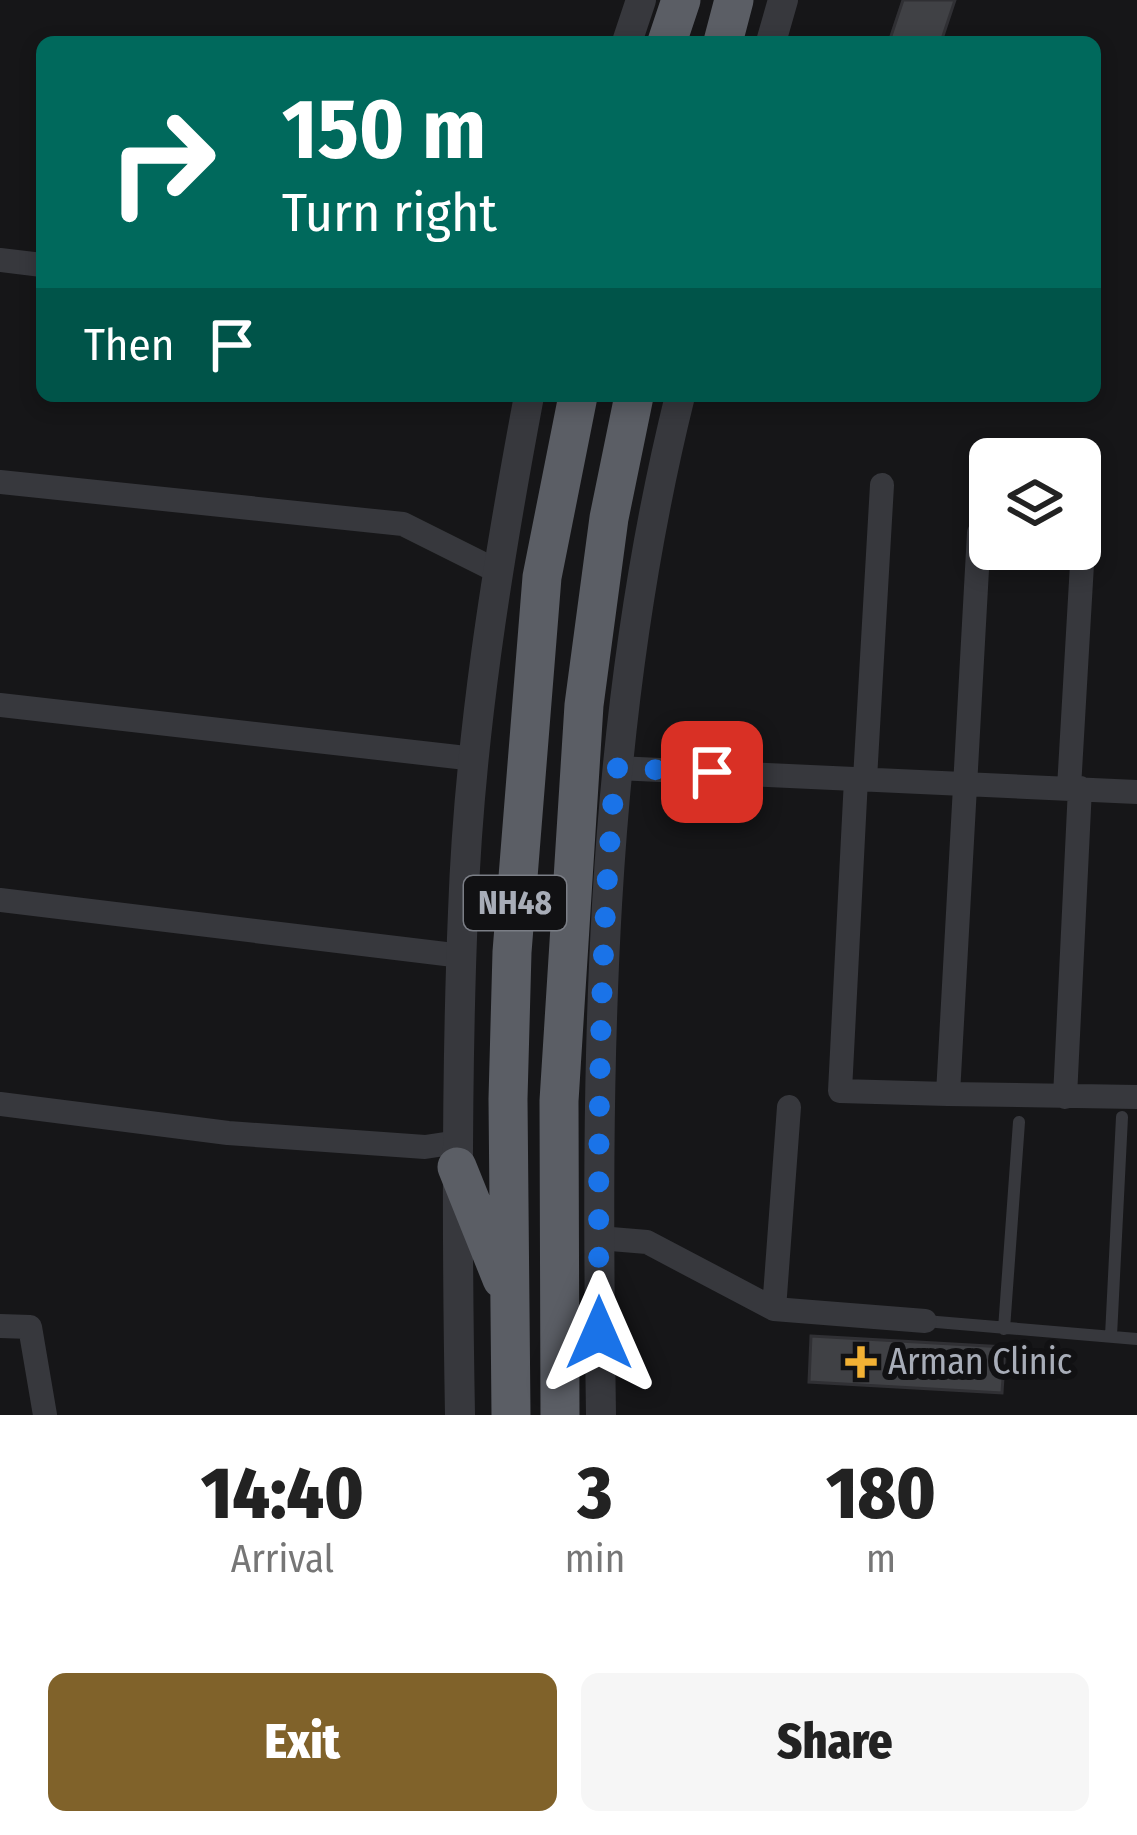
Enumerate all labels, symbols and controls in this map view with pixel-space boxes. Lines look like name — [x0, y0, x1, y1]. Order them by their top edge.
text: 150 m — [282, 79, 486, 180]
icon: right — [84, 84, 240, 240]
text: Turn right — [282, 181, 497, 245]
icon: arrive — [199, 312, 265, 378]
text: Then — [84, 318, 175, 372]
map controls — [969, 438, 1101, 570]
button: layers — [969, 438, 1101, 570]
pin — [661, 721, 763, 823]
icon: arrive — [679, 739, 745, 805]
road number: NH48 — [464, 876, 566, 930]
position arrow — [536, 1270, 662, 1396]
place label: Arman Clinic — [888, 1340, 1072, 1384]
marker: Arman Clinic — [845, 1346, 877, 1378]
text: 14:40 — [201, 1451, 364, 1537]
text: 3 — [578, 1451, 612, 1537]
text: 180 — [826, 1451, 936, 1537]
text: Arrival — [231, 1536, 334, 1582]
text: min — [565, 1536, 625, 1582]
text: m — [866, 1536, 896, 1582]
button: Exit — [48, 1673, 557, 1811]
button: Share — [581, 1673, 1089, 1811]

